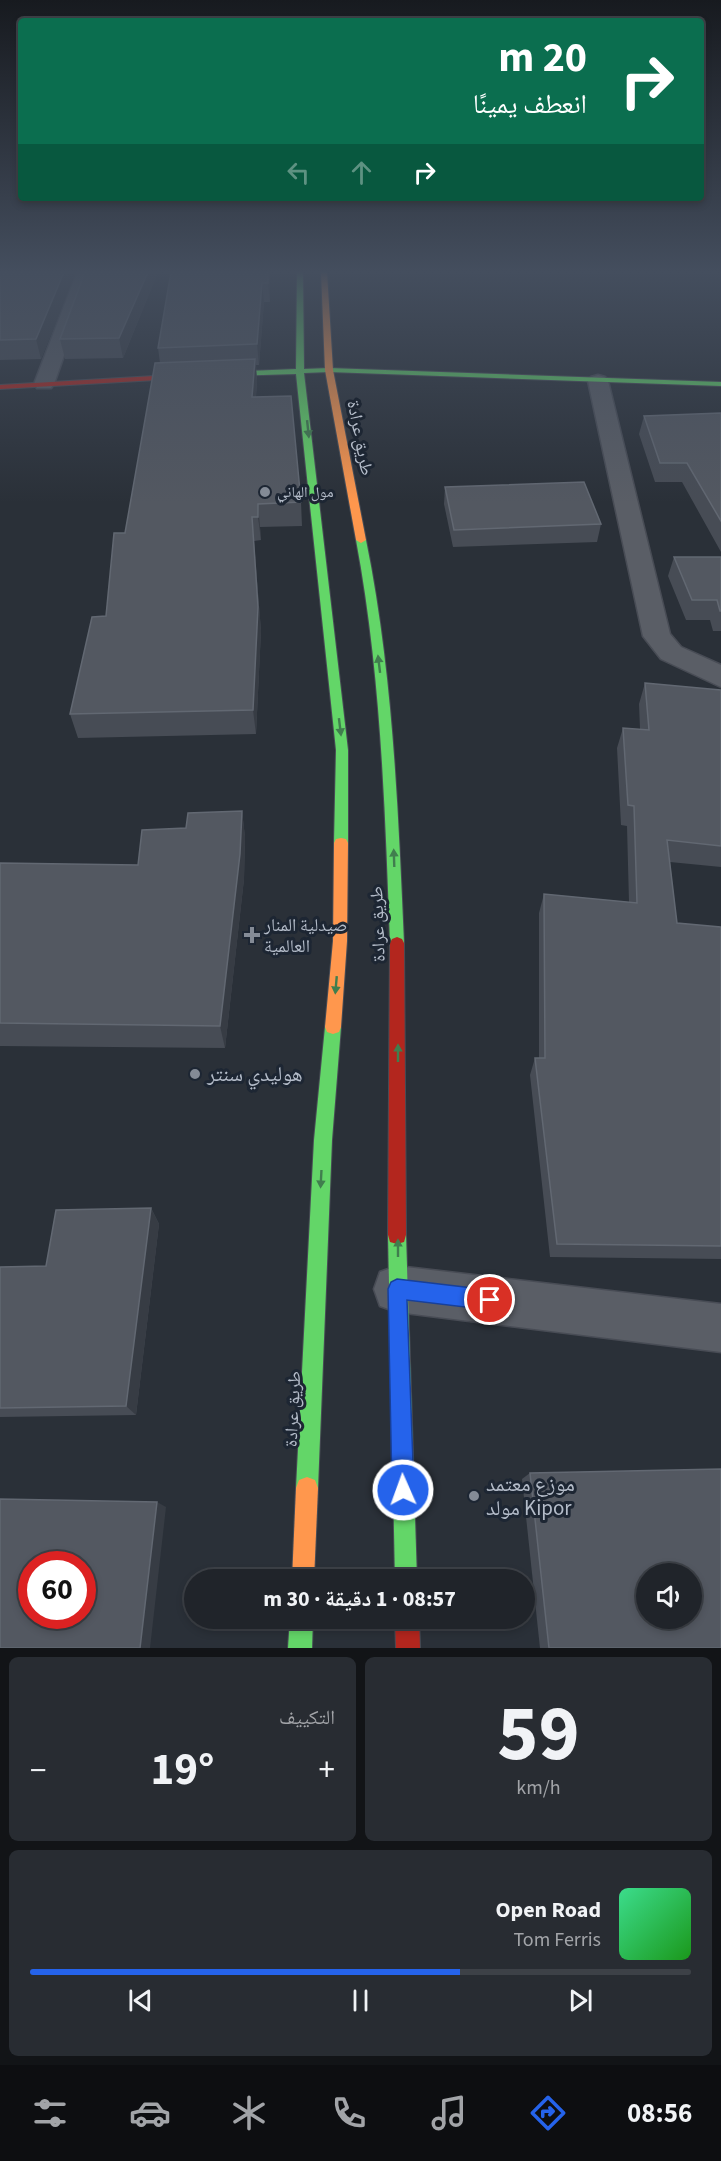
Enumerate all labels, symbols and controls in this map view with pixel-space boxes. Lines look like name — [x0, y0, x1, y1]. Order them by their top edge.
text: 20 m — [498, 28, 587, 88]
icon: right — [608, 42, 686, 120]
text: انعطف يمينًا — [473, 85, 587, 124]
icon: left — [282, 156, 315, 189]
icon: ahead — [345, 156, 378, 189]
icon: right — [408, 156, 441, 189]
street label: طريق عرادة — [340, 398, 380, 478]
one-way arrow — [303, 419, 312, 438]
place label: مول الهاني — [277, 482, 334, 503]
marker: مول الهاني — [258, 485, 272, 499]
one-way arrow — [374, 654, 383, 673]
one-way arrow — [335, 717, 344, 736]
one-way arrow — [389, 849, 398, 868]
street label: طريق عرادة — [364, 886, 392, 962]
place label: صيدلية المنار العالمية — [263, 913, 347, 959]
marker: صيدلية المنار العالمية — [245, 928, 259, 942]
one-way arrow — [331, 975, 341, 994]
one-way arrow — [393, 1044, 403, 1063]
place label: هوليدي سنتر — [206, 1059, 303, 1090]
marker: هوليدي سنتر — [188, 1067, 202, 1081]
one-way arrow — [316, 1169, 326, 1188]
one-way arrow — [393, 1239, 402, 1258]
pin — [464, 1274, 515, 1325]
icon: arrive — [473, 1283, 506, 1316]
street label: طريق عرادة — [279, 1370, 307, 1448]
position arrow — [371, 1458, 435, 1522]
place label: موزع معتمد مولد Kipor — [486, 1469, 575, 1523]
marker: موزع معتمد مولد Kipor — [467, 1489, 481, 1503]
speed limit sign: 60 — [18, 1551, 96, 1629]
map controls — [636, 1563, 702, 1629]
button: sound — [636, 1563, 702, 1629]
text: 08:57 · 1 دقيقة · 30 m — [263, 1583, 456, 1615]
text: 59 — [497, 1679, 580, 1790]
text: التكييف — [279, 1704, 335, 1732]
text: 19° — [151, 1738, 214, 1802]
text: − — [30, 1747, 46, 1794]
text: + — [319, 1747, 335, 1794]
text: km/h — [516, 1774, 561, 1802]
text: Open Road — [496, 1894, 601, 1926]
text: Tom Ferris — [513, 1926, 601, 1954]
icon: previous — [124, 1984, 157, 2017]
icon: pause — [344, 1984, 377, 2017]
icon: next — [564, 1984, 597, 2017]
icon: filters — [29, 2092, 71, 2134]
icon: car — [129, 2092, 171, 2134]
icon: climate — [228, 2092, 270, 2134]
icon: phone — [328, 2092, 370, 2134]
icon: music — [428, 2092, 470, 2134]
icon: directions — [527, 2092, 569, 2134]
text: 08:56 — [627, 2094, 692, 2133]

